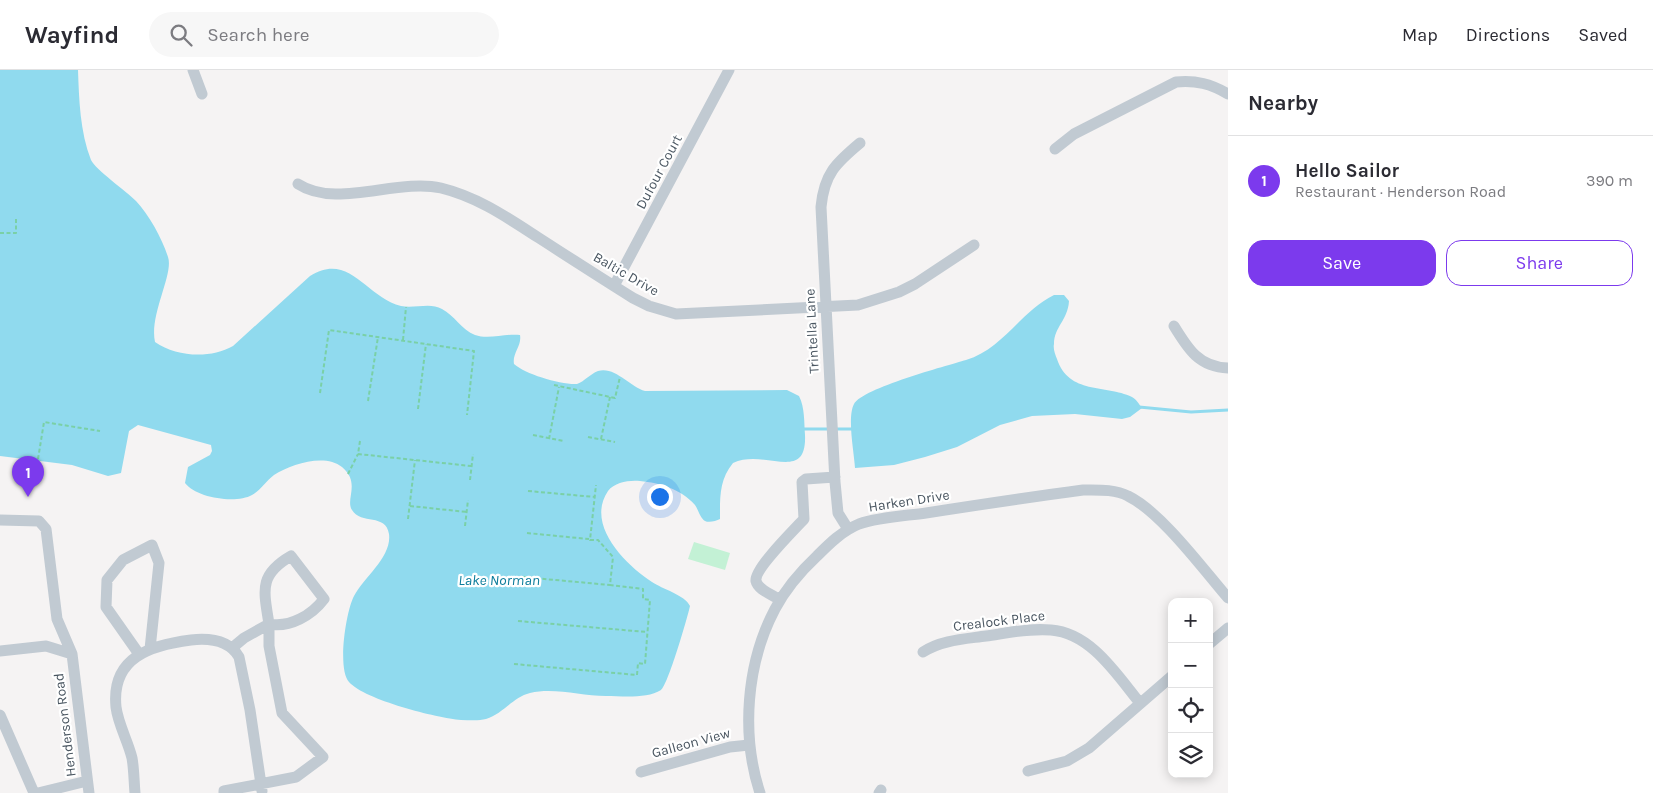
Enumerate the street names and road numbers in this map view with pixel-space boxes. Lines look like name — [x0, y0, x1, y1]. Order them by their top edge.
street label: Dufour Court — [632, 132, 686, 212]
street label: Baltic Drive — [590, 248, 662, 300]
street label: Trintella Lane — [801, 288, 823, 374]
street label: Harken Drive — [867, 486, 951, 516]
street label: Crealock Place — [952, 607, 1046, 635]
street label: Henderson Road — [50, 672, 80, 778]
street label: Galleon View — [650, 724, 732, 762]

